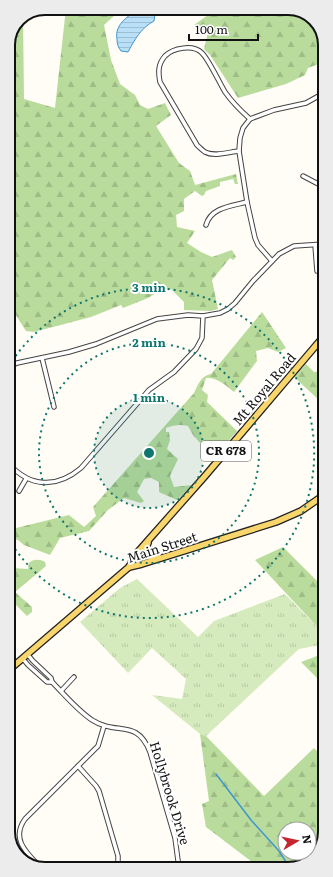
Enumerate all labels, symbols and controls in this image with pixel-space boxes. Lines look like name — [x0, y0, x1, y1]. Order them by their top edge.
scale bar — [189, 16, 258, 42]
text: 100 m — [195, 20, 228, 38]
text: 3 min — [132, 278, 167, 296]
text: 2 min — [132, 333, 166, 351]
street label: Mt Royal Road — [228, 348, 300, 429]
text: 1 min — [133, 388, 166, 406]
road number: CR 678 — [201, 441, 251, 461]
centre of rings — [142, 446, 156, 460]
street label: Main Street — [124, 526, 200, 567]
street label: Hollybrook Drive — [146, 739, 195, 847]
north arrow — [277, 821, 317, 861]
text: N — [299, 833, 316, 845]

